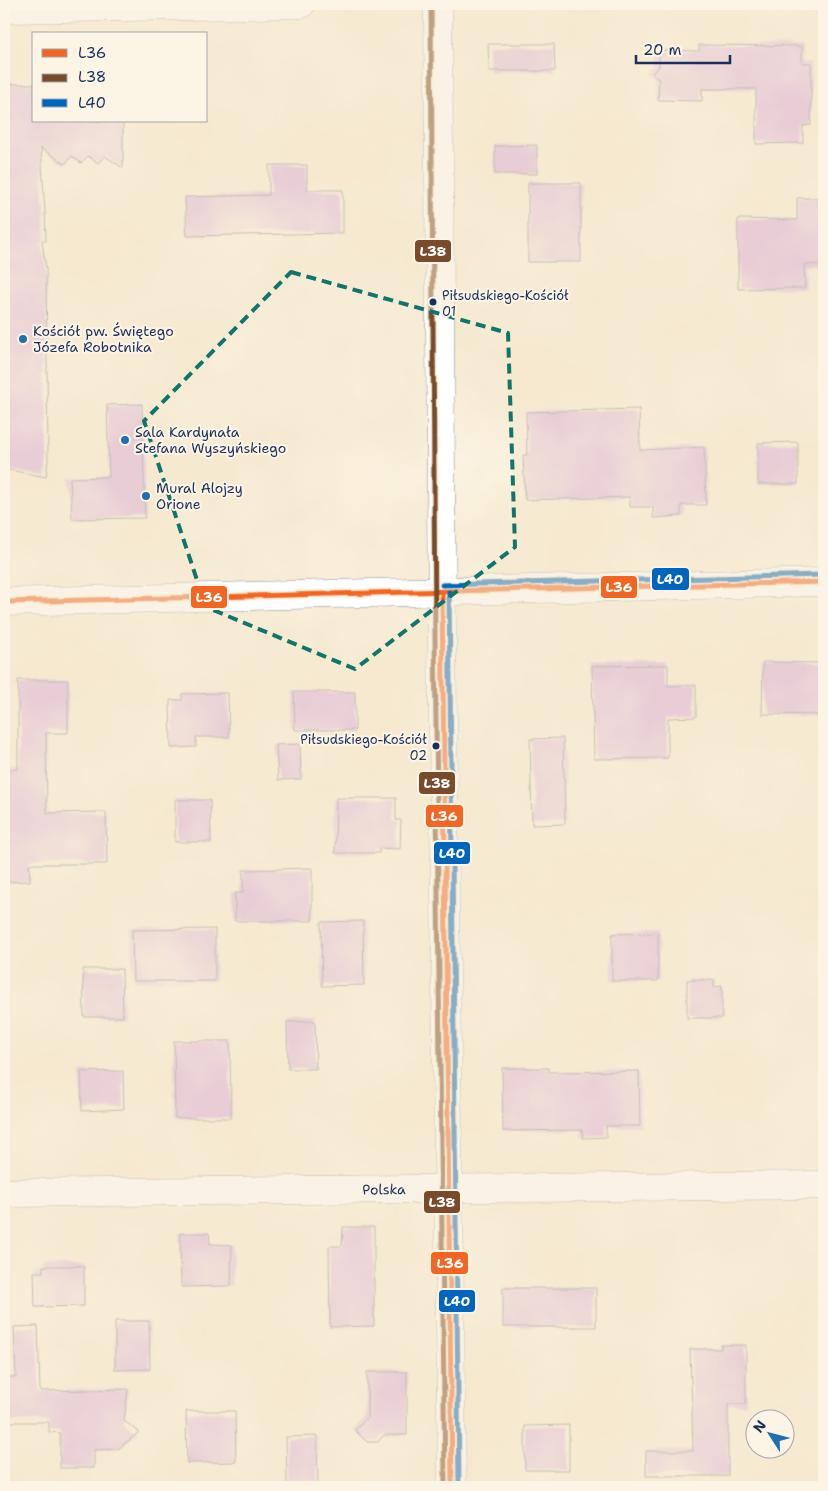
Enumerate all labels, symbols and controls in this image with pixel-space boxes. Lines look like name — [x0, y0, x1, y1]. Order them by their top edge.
legend — [32, 32, 208, 122]
scale bar — [636, 32, 729, 64]
text: 20 m — [643, 40, 682, 60]
text: L36 — [78, 43, 106, 63]
text: L38 — [78, 67, 106, 87]
text: L40 — [78, 93, 106, 113]
line badge: L38 — [414, 239, 452, 263]
text: L38 — [420, 242, 447, 260]
place label: Piłsudskiego-Kościół 01 — [442, 287, 569, 320]
marker: Piłsudskiego-Kościół 01 — [428, 297, 438, 307]
place label: Kościół pw. Świętego Józefa Robotnika — [33, 322, 174, 356]
marker: Kościół pw. Świętego Józefa Robotnika — [17, 333, 29, 345]
place label: Sala Kardynała Stefana Wyszyńskiego — [135, 423, 286, 457]
marker: Sala Kardynała Stefana Wyszyńskiego — [119, 434, 131, 446]
place label: Mural Alojzy Orione — [156, 479, 243, 513]
marker: Mural Alojzy Orione — [140, 490, 152, 502]
line badge: L40 — [651, 567, 690, 591]
text: L40 — [657, 570, 684, 588]
line badge: L36 — [600, 575, 638, 599]
text: L36 — [606, 578, 633, 596]
line badge: L36 — [190, 585, 228, 609]
text: L36 — [196, 588, 223, 606]
place label: Piłsudskiego-Kościół 02 — [300, 731, 427, 764]
marker: Piłsudskiego-Kościół 02 — [431, 741, 441, 751]
line badge: L38 — [418, 771, 456, 795]
text: L38 — [424, 774, 451, 792]
line badge: L36 — [425, 804, 464, 828]
text: L36 — [431, 807, 458, 825]
line badge: L40 — [433, 841, 471, 865]
text: L40 — [439, 844, 466, 862]
street label: Polska — [362, 1180, 406, 1199]
line badge: L38 — [423, 1190, 461, 1214]
text: L38 — [429, 1193, 456, 1211]
line badge: L36 — [430, 1251, 469, 1275]
text: L36 — [437, 1254, 464, 1272]
line badge: L40 — [438, 1289, 476, 1313]
text: L40 — [444, 1292, 471, 1310]
north arrow — [746, 1408, 796, 1458]
text: N — [749, 1417, 770, 1436]

